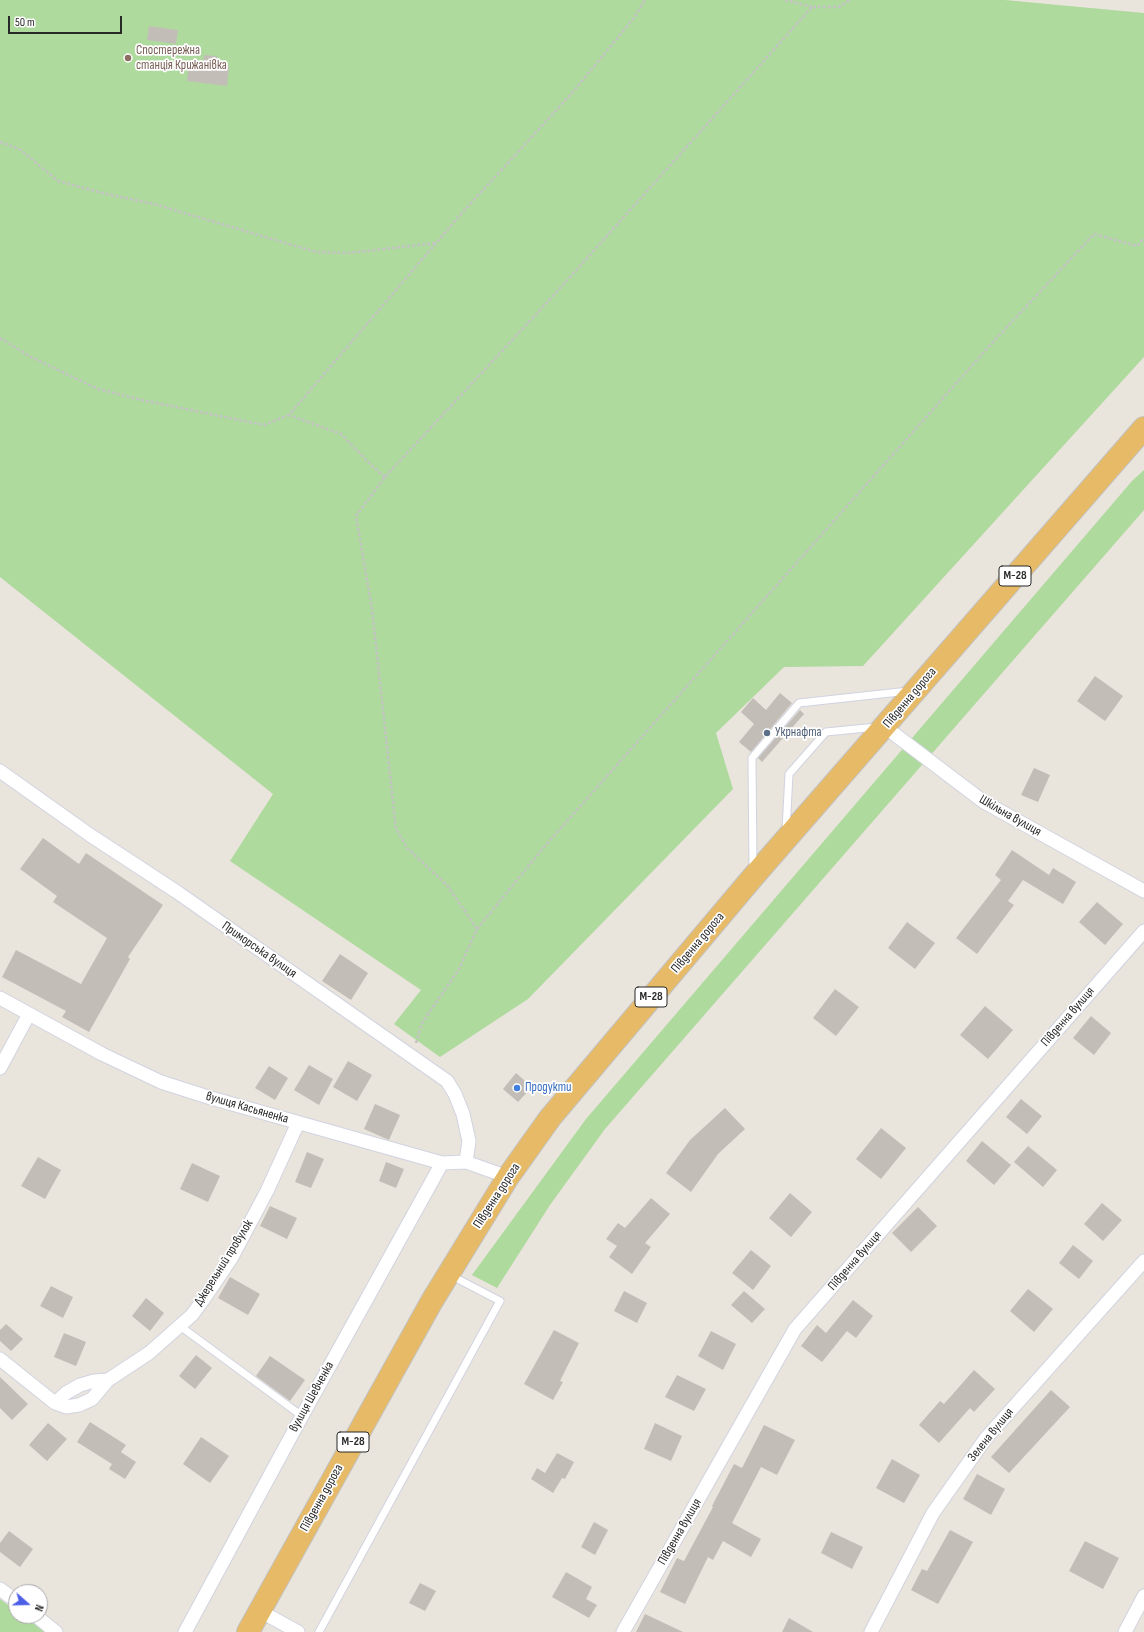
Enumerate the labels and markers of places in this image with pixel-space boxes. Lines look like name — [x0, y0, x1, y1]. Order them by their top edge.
place label: Спостережна станція Крижанівка — [136, 43, 227, 74]
marker: Спостережна станція Крижанівка — [123, 53, 133, 63]
place label: Укрнафта — [775, 725, 822, 741]
marker: Укрнафта — [762, 728, 772, 738]
place label: Продукти — [525, 1080, 571, 1096]
marker: Продукти — [512, 1083, 522, 1093]

